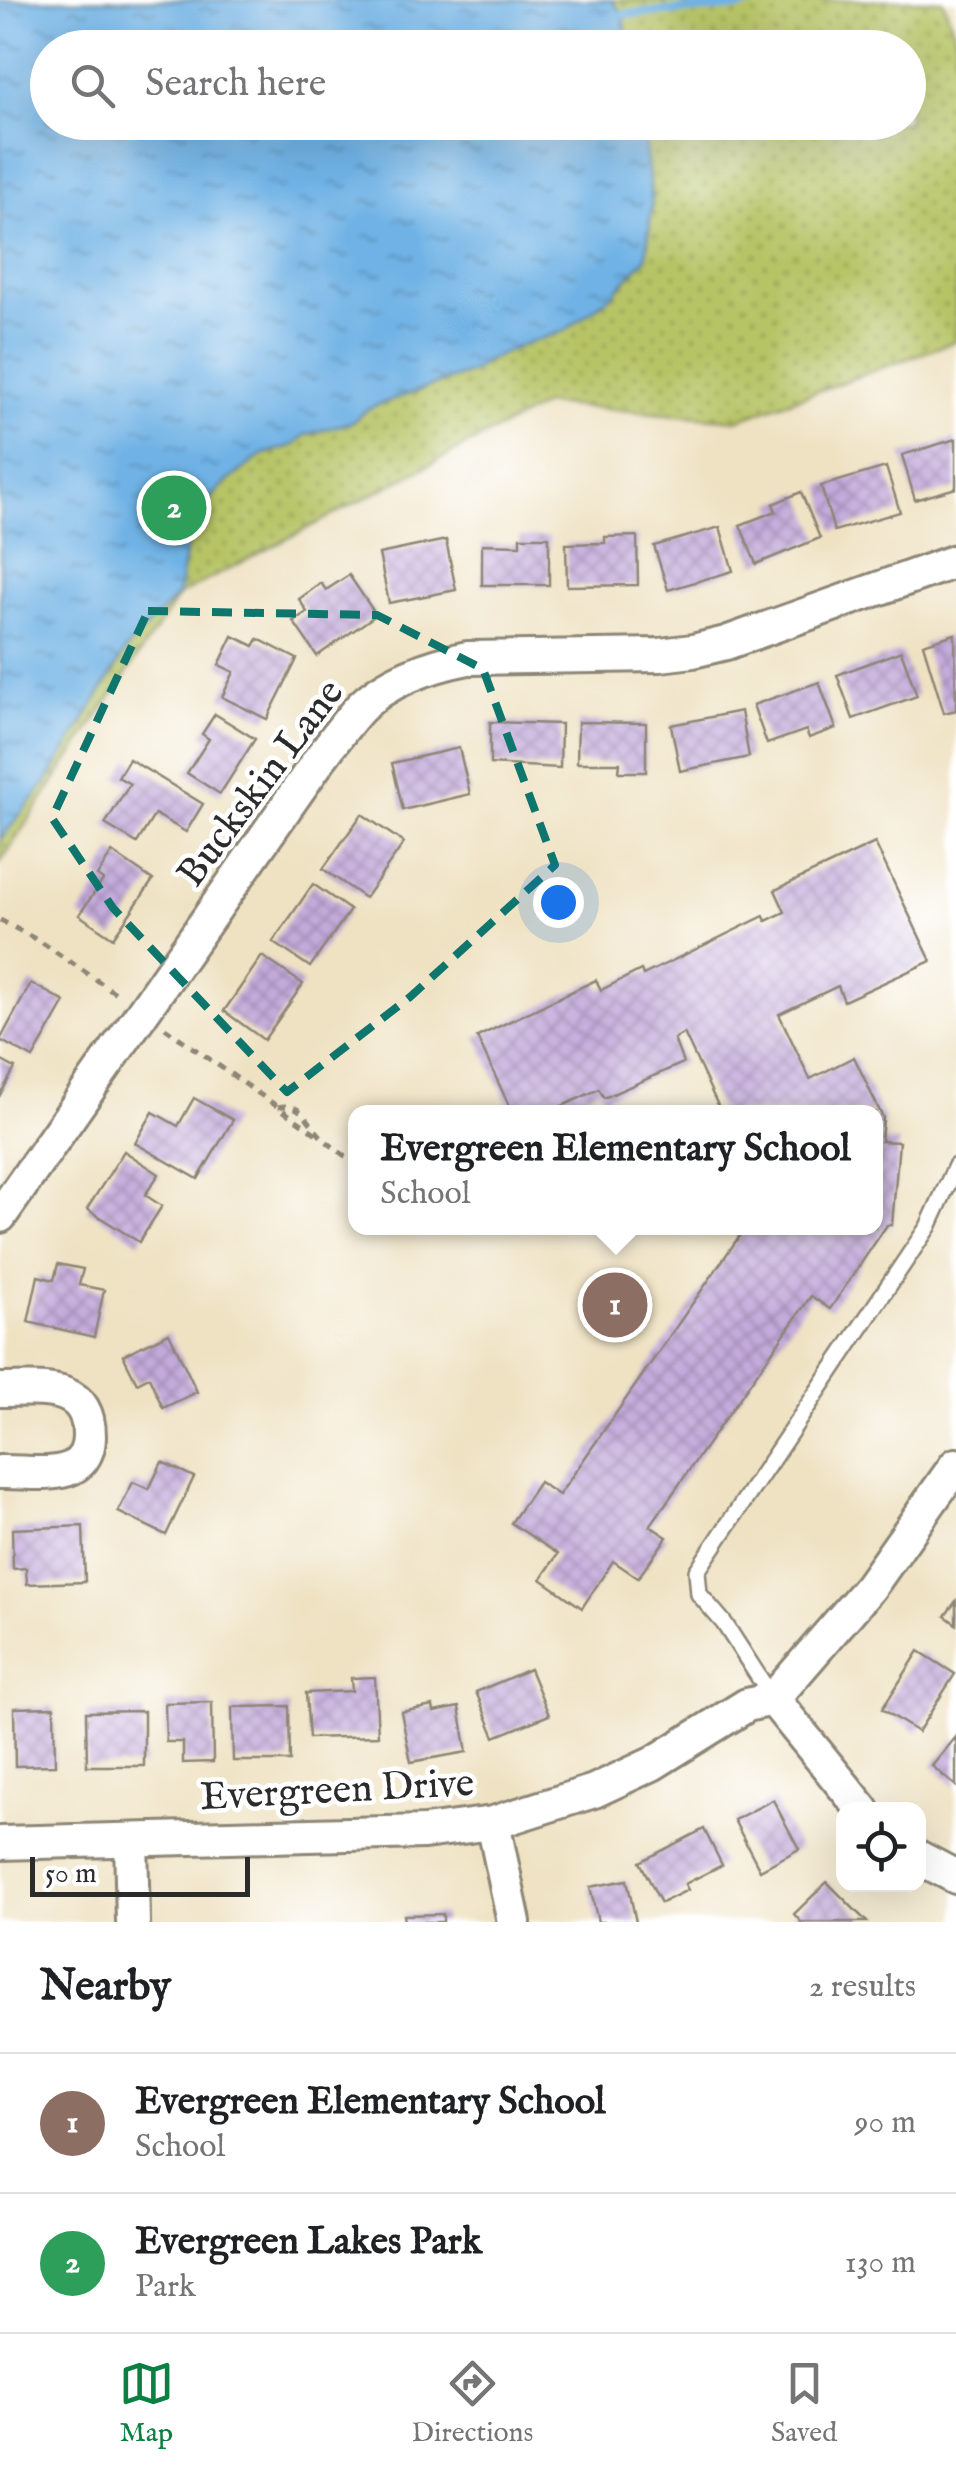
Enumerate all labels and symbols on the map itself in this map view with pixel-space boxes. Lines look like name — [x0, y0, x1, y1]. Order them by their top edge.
pin: 2 — [142, 470, 206, 546]
street label: Buckskin Lane — [167, 670, 357, 898]
your location — [533, 877, 584, 928]
pin: 1 — [582, 1268, 648, 1342]
street label: Evergreen Drive — [199, 1759, 475, 1824]
scale bar — [30, 1852, 250, 1896]

